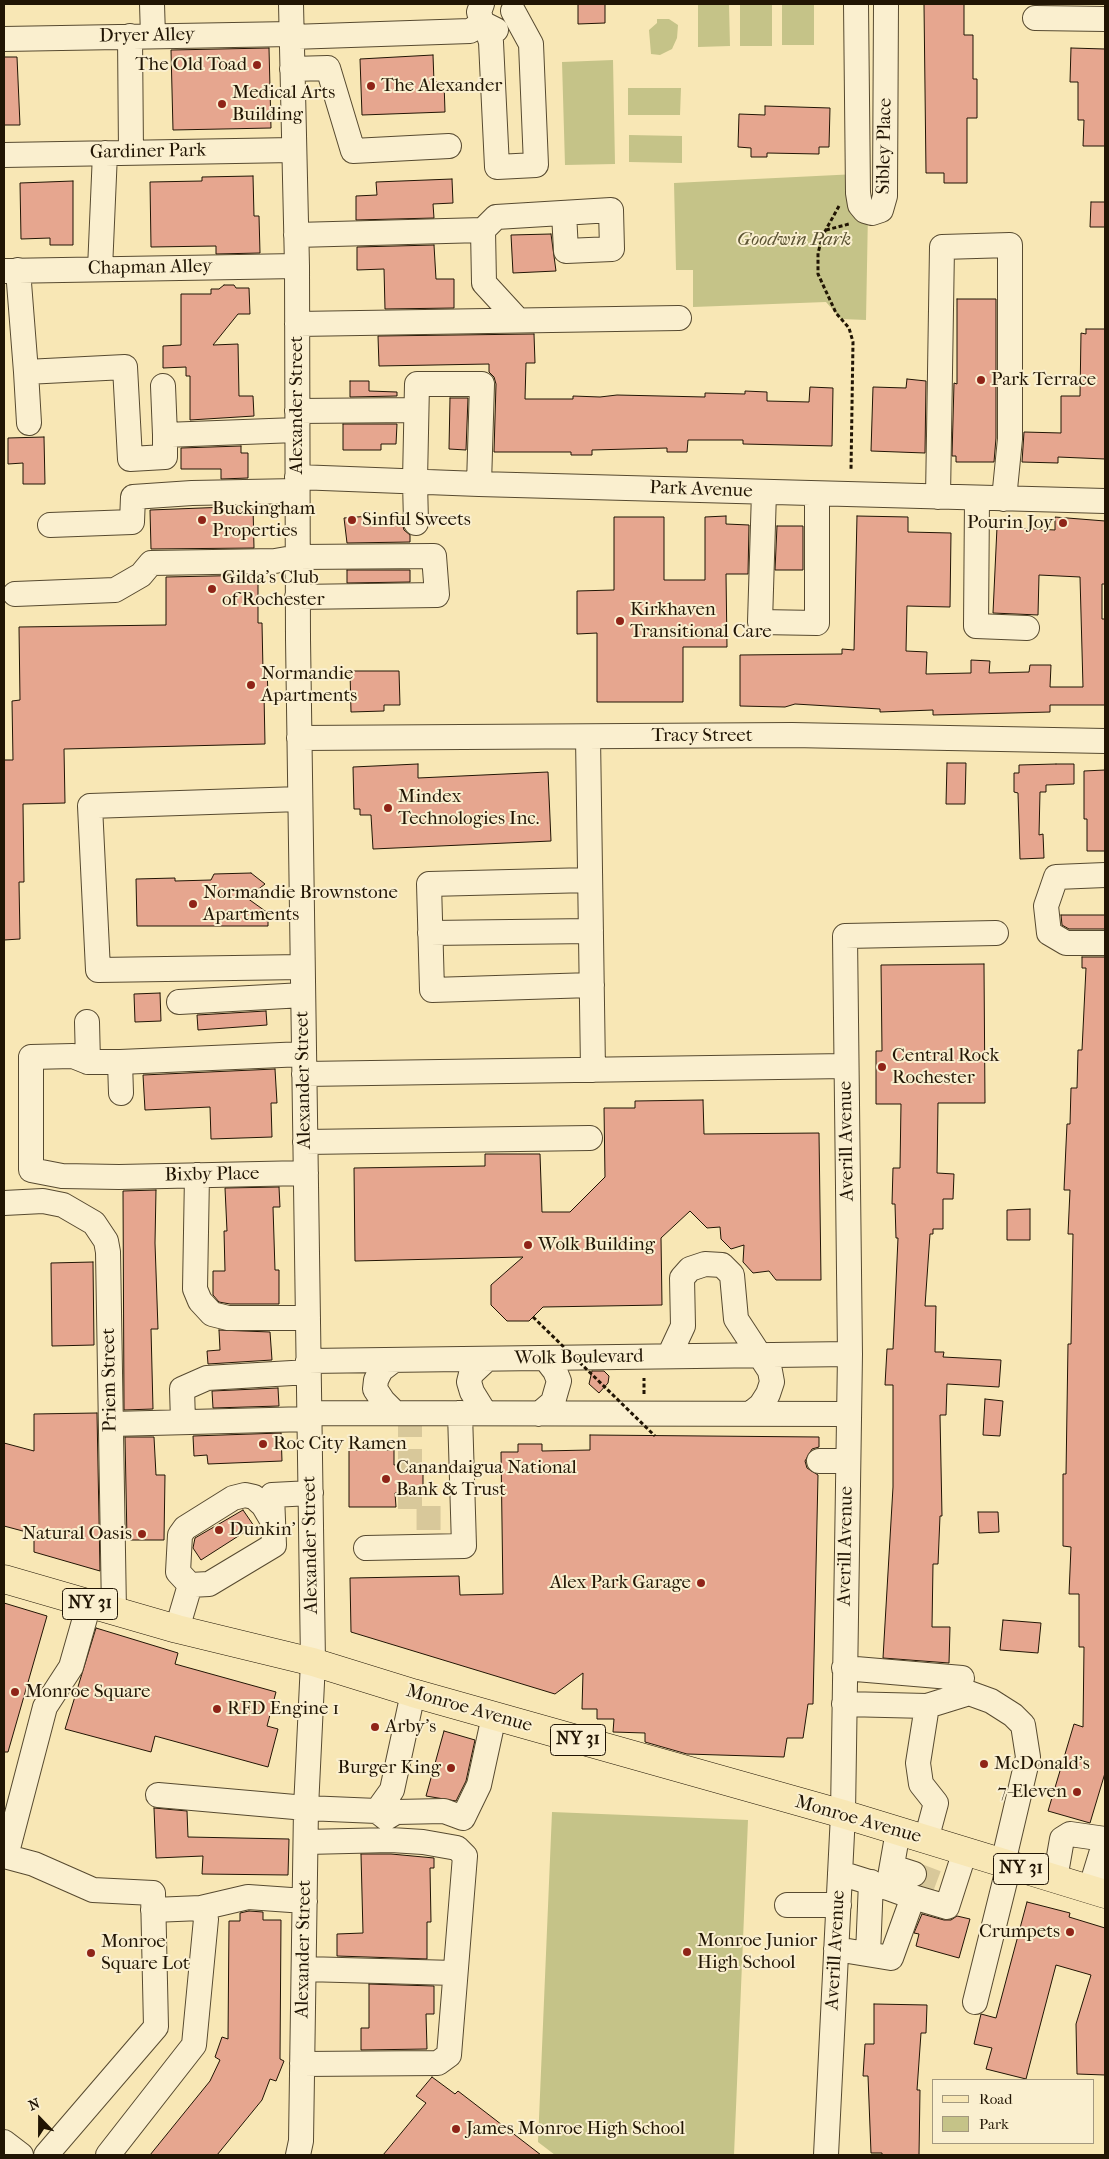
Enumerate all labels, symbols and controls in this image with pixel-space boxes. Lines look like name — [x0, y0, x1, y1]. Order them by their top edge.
street label: Dryer Alley — [99, 24, 195, 48]
place label: The Old Toad — [135, 54, 247, 76]
marker: The Old Toad — [251, 59, 263, 71]
place label: The Alexander — [381, 75, 502, 97]
marker: The Alexander — [365, 80, 377, 92]
place label: Medical Arts Building — [232, 82, 335, 126]
street label: Sibley Place — [873, 97, 897, 195]
marker: Medical Arts Building — [216, 98, 228, 110]
street label: Gardiner Park — [90, 140, 206, 164]
park label: Goodwin Park — [737, 229, 851, 251]
street label: Chapman Alley — [88, 256, 212, 280]
street label: Alexander Street — [286, 336, 308, 474]
place label: Park Terrace — [991, 369, 1096, 391]
marker: Park Terrace — [975, 374, 987, 386]
street label: Park Avenue — [649, 477, 753, 503]
place label: Buckingham Properties — [212, 498, 315, 542]
place label: Sinful Sweets — [362, 509, 471, 531]
place label: Pourin Joy — [967, 512, 1053, 534]
marker: Buckingham Properties — [196, 514, 208, 526]
marker: Sinful Sweets — [346, 514, 358, 526]
marker: Pourin Joy — [1057, 517, 1069, 529]
place label: Gilda's Club of Rochester — [222, 567, 325, 611]
marker: Gilda's Club of Rochester — [206, 583, 218, 595]
place label: Kirkhaven Transitional Care — [630, 599, 772, 643]
marker: Kirkhaven Transitional Care — [614, 615, 626, 627]
place label: Normandie Apartments — [261, 663, 357, 707]
marker: Normandie Apartments — [245, 679, 257, 691]
street label: Tracy Street — [652, 725, 752, 747]
place label: Mindex Technologies Inc. — [398, 786, 539, 830]
marker: Mindex Technologies Inc. — [382, 802, 394, 814]
place label: Normandie Brownstone Apartments — [203, 882, 398, 926]
marker: Normandie Brownstone Apartments — [187, 898, 199, 910]
street label: Alexander Street — [291, 1011, 317, 1149]
place label: Central Rock Rochester — [892, 1045, 999, 1089]
marker: Central Rock Rochester — [876, 1061, 888, 1073]
street label: Averill Avenue — [835, 1081, 859, 1201]
street label: Bixby Place — [164, 1163, 260, 1187]
place label: Wolk Building — [538, 1234, 655, 1256]
marker: Wolk Building — [522, 1239, 534, 1251]
street label: Priem Street — [98, 1328, 122, 1432]
street label: Wolk Boulevard — [514, 1345, 644, 1371]
place label: Roc City Ramen — [273, 1433, 407, 1455]
marker: Roc City Ramen — [257, 1438, 269, 1450]
place label: Canandaigua National Bank & Trust — [396, 1457, 577, 1501]
marker: Canandaigua National Bank & Trust — [380, 1473, 392, 1485]
street label: Alexander Street — [298, 1476, 324, 1614]
street label: Averill Avenue — [834, 1486, 858, 1606]
place label: Dunkin' — [229, 1519, 296, 1541]
place label: Natural Oasis — [22, 1523, 132, 1545]
marker: Dunkin' — [213, 1524, 225, 1536]
marker: Natural Oasis — [136, 1528, 148, 1540]
place label: Alex Park Garage — [550, 1572, 691, 1594]
marker: Alex Park Garage — [695, 1577, 707, 1589]
road number: NY 31 — [62, 1588, 118, 1620]
street label: Monroe Avenue — [403, 1680, 535, 1738]
place label: Monroe Square — [25, 1681, 150, 1703]
marker: Monroe Square — [9, 1686, 21, 1698]
place label: RFD Engine 1 — [227, 1698, 339, 1720]
marker: RFD Engine 1 — [211, 1703, 223, 1715]
place label: Arby's — [385, 1716, 436, 1738]
marker: Arby's — [369, 1721, 381, 1733]
road number: NY 31 — [550, 1724, 606, 1756]
place label: McDonald's — [994, 1753, 1090, 1775]
place label: Burger King — [338, 1757, 441, 1779]
marker: McDonald's — [978, 1758, 990, 1770]
marker: Burger King — [445, 1762, 457, 1774]
place label: 7-Eleven — [997, 1781, 1067, 1803]
marker: 7-Eleven — [1071, 1786, 1083, 1798]
street label: Monroe Avenue — [792, 1791, 924, 1849]
road number: NY 31 — [994, 1854, 1048, 1885]
street label: Alexander Street — [291, 1880, 317, 2018]
street label: Averill Avenue — [821, 1889, 851, 2011]
place label: Crumpets — [979, 1921, 1060, 1943]
marker: Crumpets — [1064, 1926, 1076, 1938]
place label: Monroe Junior High School — [697, 1930, 817, 1974]
place label: Monroe Square Lot — [101, 1931, 190, 1975]
marker: Monroe Junior High School — [681, 1946, 693, 1958]
marker: Monroe Square Lot — [85, 1947, 97, 1959]
legend — [932, 2079, 1094, 2144]
text: Road — [979, 2090, 1012, 2108]
north arrow — [15, 2094, 65, 2144]
text: N — [26, 2095, 42, 2114]
text: Park — [979, 2115, 1009, 2133]
place label: James Monroe High School — [466, 2118, 685, 2140]
marker: James Monroe High School — [450, 2123, 462, 2135]

